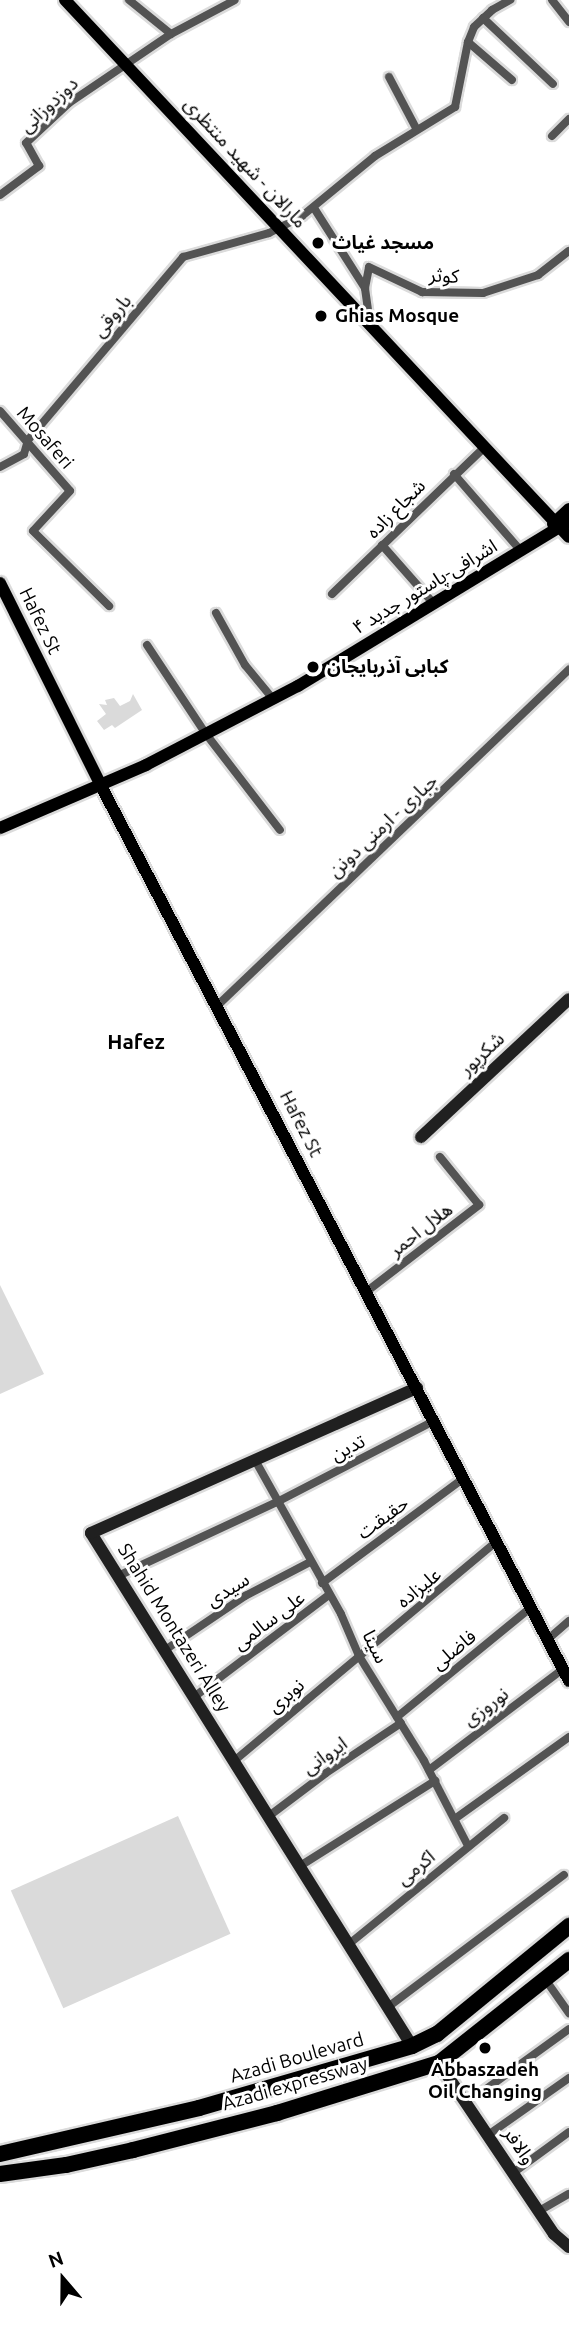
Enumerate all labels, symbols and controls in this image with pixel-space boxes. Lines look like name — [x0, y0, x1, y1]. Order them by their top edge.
street label: دوزدوزانی — [15, 72, 83, 138]
street label: مارالان - شهید منتظری — [179, 93, 311, 233]
place label: مسجد غیاث — [332, 232, 434, 254]
marker: مسجد غیاث — [310, 235, 326, 251]
street label: کوثر — [428, 264, 460, 288]
street label: باروقی — [88, 290, 136, 342]
place label: Ghias Mosque — [335, 305, 459, 327]
marker: Ghias Mosque — [313, 308, 329, 324]
street label: Mosaferi — [12, 402, 78, 474]
street label: شجاع زاده — [362, 475, 430, 543]
street label: اشرافی-پاستور جدید ۴ — [349, 535, 501, 639]
street label: Hafez St — [14, 584, 66, 658]
place label: کبابی آذربایجان — [327, 656, 448, 678]
marker: کبابی آذربایجان — [305, 659, 321, 675]
street label: جباری - ارمنی دونن — [324, 770, 442, 882]
district label: Hafez — [107, 1028, 165, 1054]
street label: شکرپور — [455, 1028, 509, 1080]
street label: Hafez St — [275, 1087, 327, 1161]
street label: هلال احمر — [385, 1198, 457, 1262]
street label: تدین — [327, 1430, 369, 1466]
street label: حقیقت — [353, 1492, 413, 1544]
street label: Shahid Montazeri Alley — [113, 1540, 235, 1716]
street label: علیزاده — [392, 1563, 446, 1613]
street label: سیدی — [202, 1568, 254, 1612]
street label: علی سالمی — [229, 1587, 309, 1655]
street label: فاضلی — [427, 1625, 481, 1675]
street label: سینا — [357, 1627, 393, 1667]
street label: نوبری — [263, 1674, 309, 1718]
street label: نوروزی — [459, 1683, 513, 1731]
street label: ایروانی — [298, 1732, 352, 1780]
street label: اکرمی — [392, 1846, 440, 1890]
street label: Azadi Boulevard — [228, 2028, 366, 2088]
marker: Abbaszadeh Oil Changing — [477, 2040, 493, 2056]
street label: Azadi expressway — [220, 2052, 370, 2116]
place label: Abbaszadeh Oil Changing — [428, 2059, 542, 2103]
street label: والافر — [498, 2123, 540, 2169]
north arrow — [28, 2244, 98, 2314]
text: N — [45, 2247, 66, 2272]

